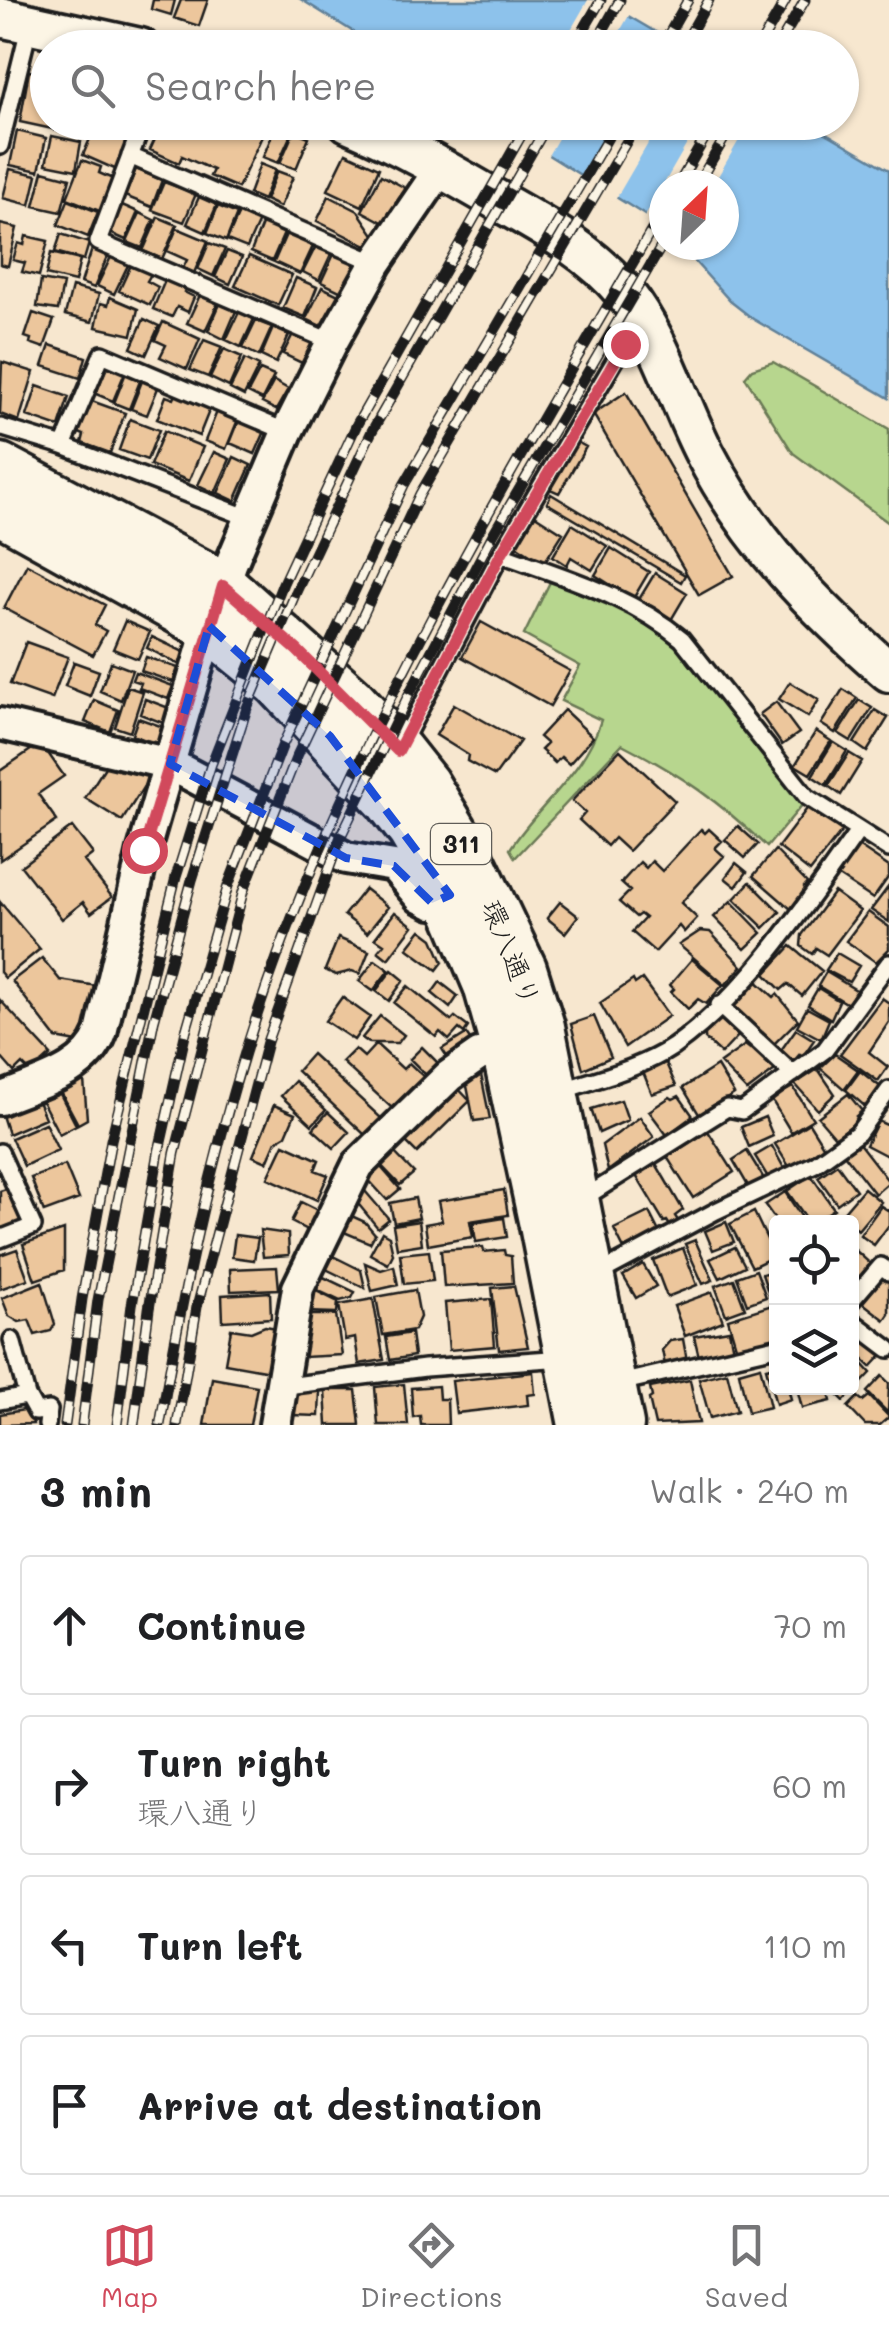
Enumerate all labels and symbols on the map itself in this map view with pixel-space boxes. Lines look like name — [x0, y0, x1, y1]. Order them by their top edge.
north arrow — [649, 170, 739, 260]
route end — [603, 322, 649, 368]
road number: 311 — [431, 824, 491, 864]
route start — [122, 828, 168, 874]
street label: 環八通り — [474, 894, 550, 1011]

